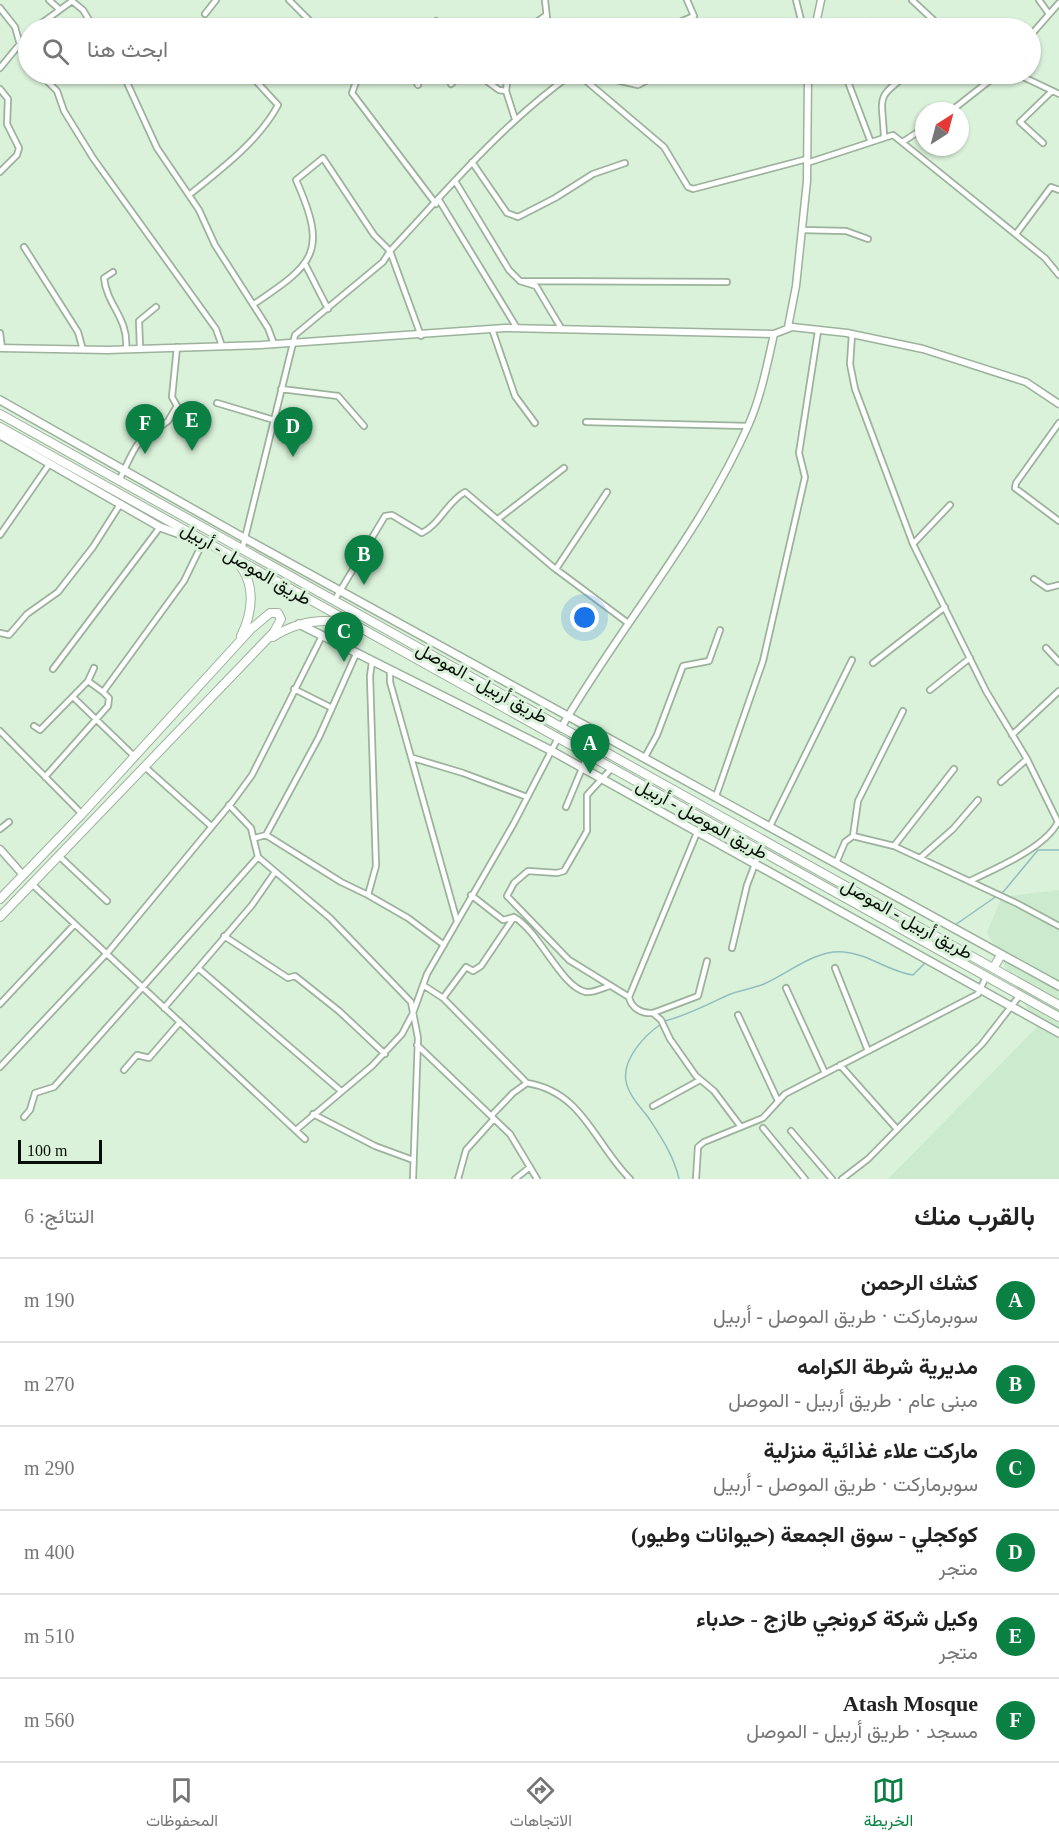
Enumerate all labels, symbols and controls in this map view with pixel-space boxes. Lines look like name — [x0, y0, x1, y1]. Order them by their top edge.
search box — [18, 18, 1041, 84]
icon: search — [39, 35, 72, 68]
text: ابحث هنا — [87, 37, 168, 62]
north arrow — [915, 102, 969, 156]
pin: E — [172, 402, 212, 451]
pin: F — [126, 404, 164, 454]
pin: D — [274, 408, 312, 457]
street label: طريق الموصل - أربيل — [177, 519, 315, 610]
pin: B — [344, 536, 384, 585]
your location — [570, 603, 599, 632]
pin: C — [324, 612, 364, 662]
street label: طريق أربيل - الموصل — [412, 639, 551, 728]
pin: A — [570, 724, 610, 774]
street label: طريق الموصل - أربيل — [632, 775, 771, 864]
street label: طريق أربيل - الموصل — [837, 875, 976, 964]
scale bar — [18, 1137, 102, 1164]
text: 100 m — [27, 1142, 67, 1159]
text: بالقرب منك — [914, 1202, 1035, 1231]
text: النتائج: 6 — [24, 1205, 94, 1227]
text: كشك الرحمن — [861, 1270, 978, 1295]
text: 190 m — [24, 1289, 75, 1311]
text: A — [1008, 1289, 1023, 1311]
text: سوبرماركت · طريق الموصل - أربيل — [713, 1305, 978, 1327]
text: مديرية شرطة الكرامه — [797, 1354, 978, 1379]
text: 270 m — [24, 1373, 75, 1395]
text: B — [1009, 1373, 1022, 1395]
text: مبنى عام · طريق أربيل - الموصل — [728, 1389, 978, 1411]
text: ماركت علاء غذائية منزلية — [763, 1438, 978, 1463]
text: 290 m — [24, 1457, 75, 1479]
text: C — [1008, 1457, 1023, 1479]
text: سوبرماركت · طريق الموصل - أربيل — [713, 1473, 978, 1495]
text: كوكجلي - سوق الجمعة (حيوانات وطيور) — [631, 1522, 978, 1547]
text: 400 m — [24, 1541, 75, 1563]
text: D — [1008, 1541, 1023, 1563]
text: متجر — [939, 1557, 978, 1579]
text: وكيل شركة كرونجي طازج - حدباء — [696, 1606, 978, 1631]
text: 510 m — [24, 1625, 75, 1647]
text: E — [1009, 1625, 1022, 1647]
text: متجر — [939, 1641, 978, 1663]
text: Atash Mosque — [843, 1691, 978, 1716]
text: 560 m — [24, 1709, 75, 1731]
text: F — [1009, 1709, 1022, 1731]
text: مسجد · طريق أربيل - الموصل — [746, 1720, 978, 1742]
tab: المحفوظات — [146, 1774, 218, 1835]
tab: الاتجاهات — [510, 1774, 572, 1835]
tab: الخريطة — [864, 1774, 913, 1835]

